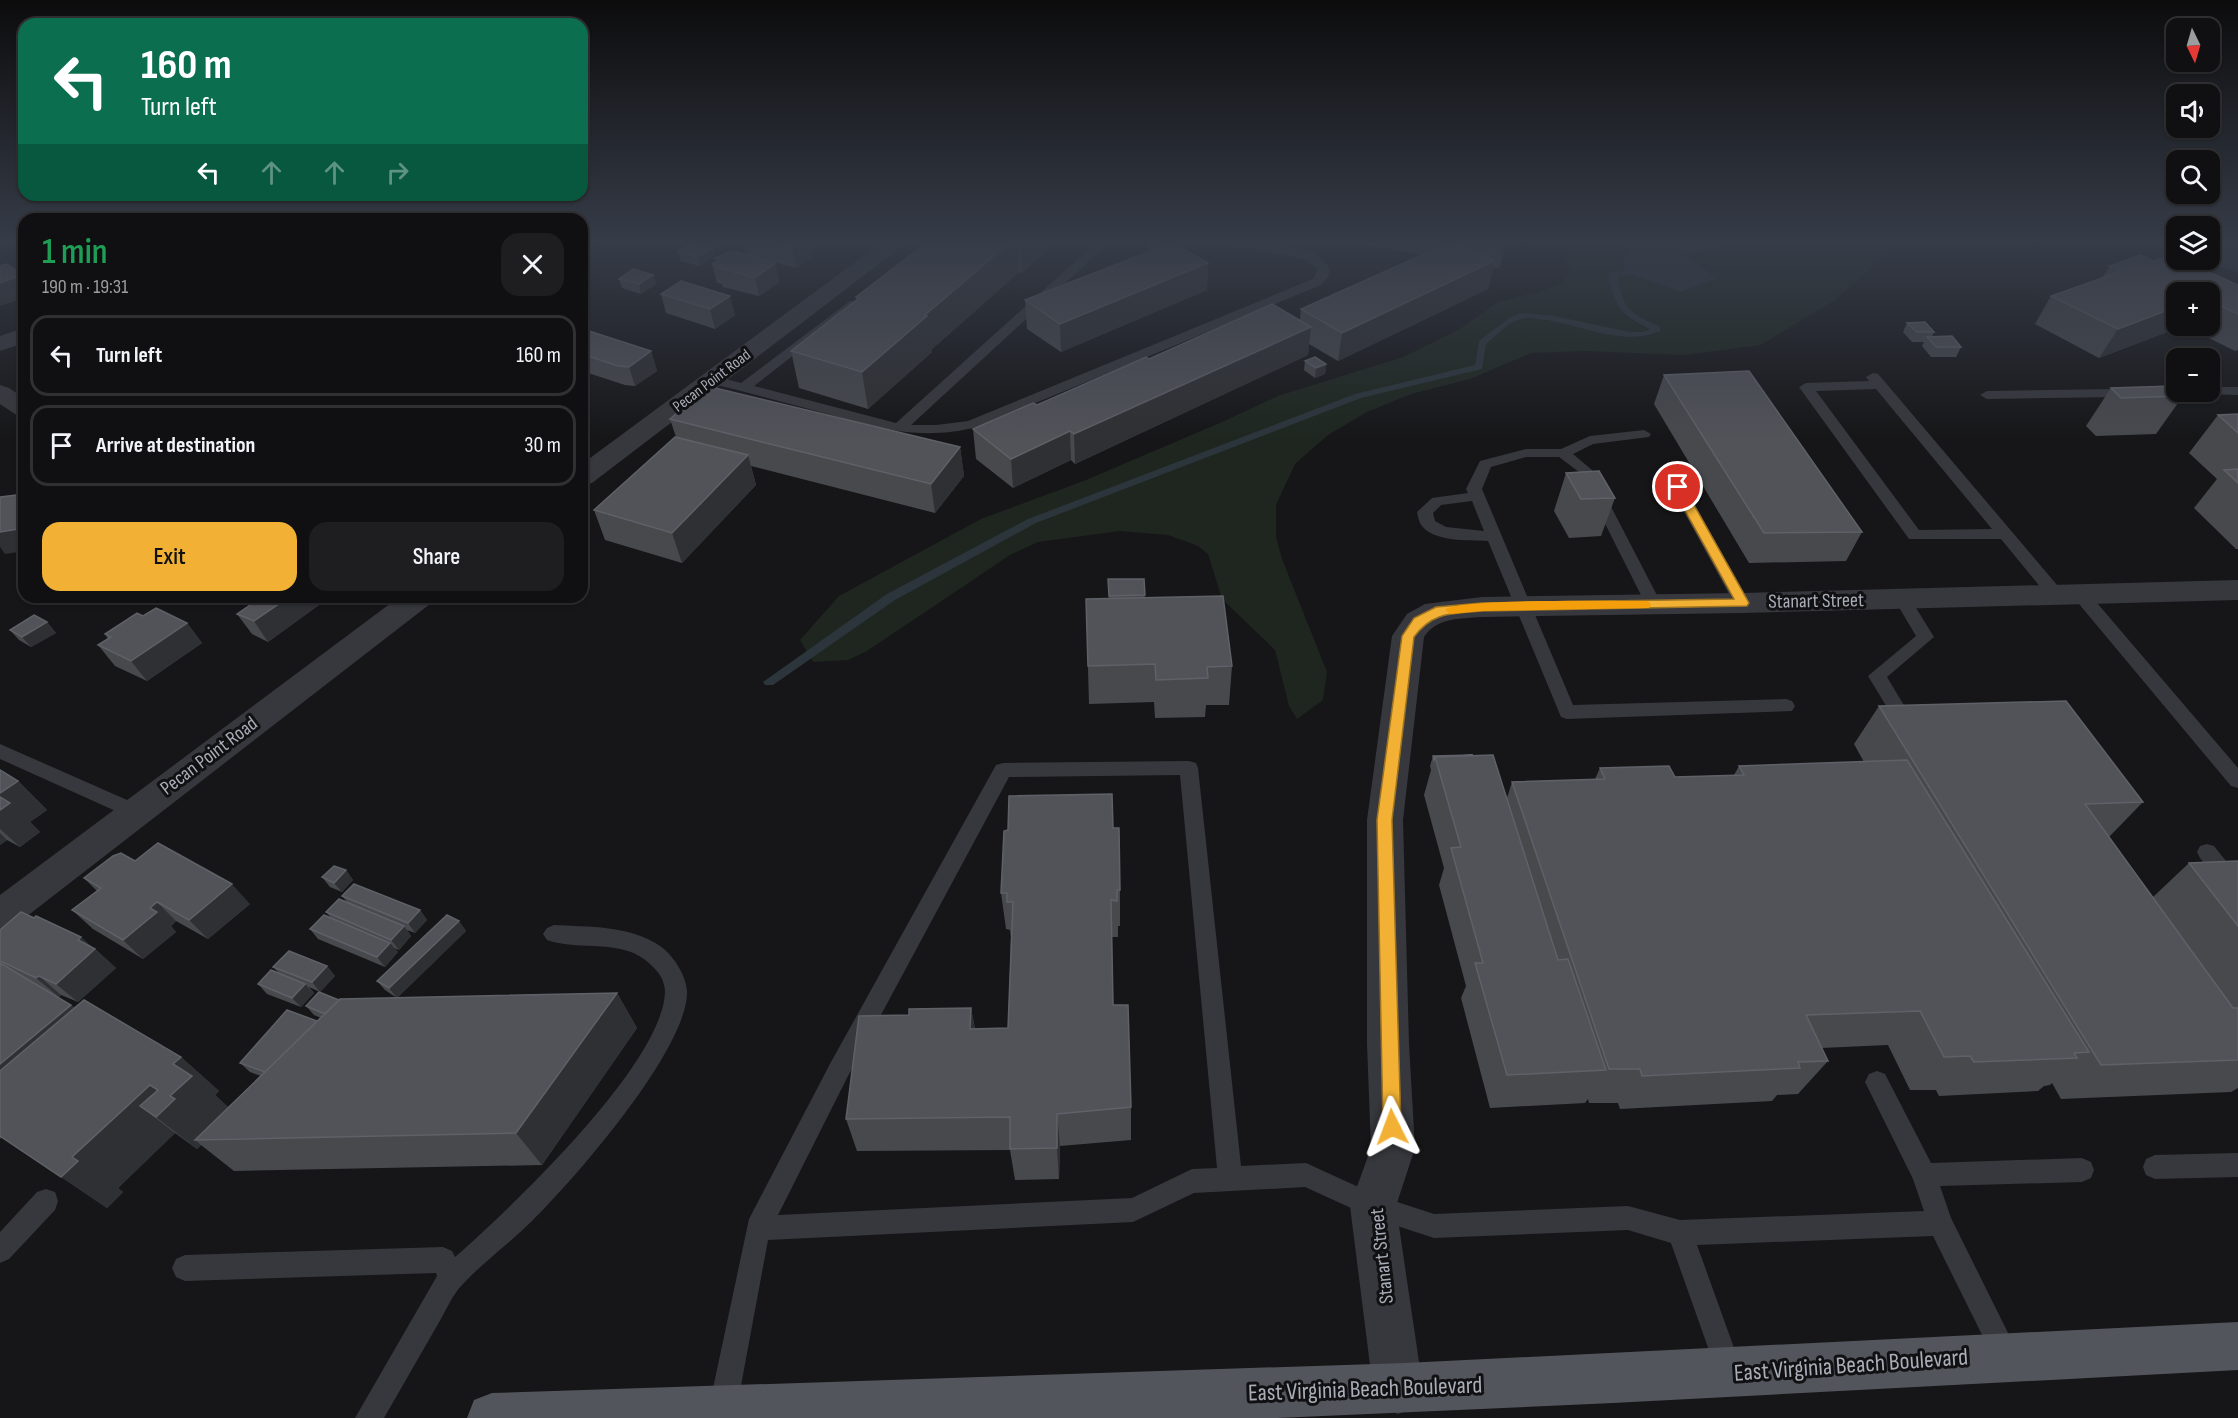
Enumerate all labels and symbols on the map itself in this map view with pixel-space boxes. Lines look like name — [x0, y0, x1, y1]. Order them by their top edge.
north arrow — [2166, 18, 2220, 72]
street label: Pecan Point Road — [669, 346, 755, 416]
pin — [1652, 461, 1703, 512]
street label: Stanart Street — [1768, 588, 1864, 614]
street label: Pecan Point Road — [156, 712, 262, 800]
position arrow — [1360, 1095, 1424, 1159]
street label: Stanart Street — [1365, 1207, 1399, 1305]
street label: East Virginia Beach Boulevard — [1733, 1342, 1969, 1388]
street label: East Virginia Beach Boulevard — [1247, 1370, 1483, 1408]

